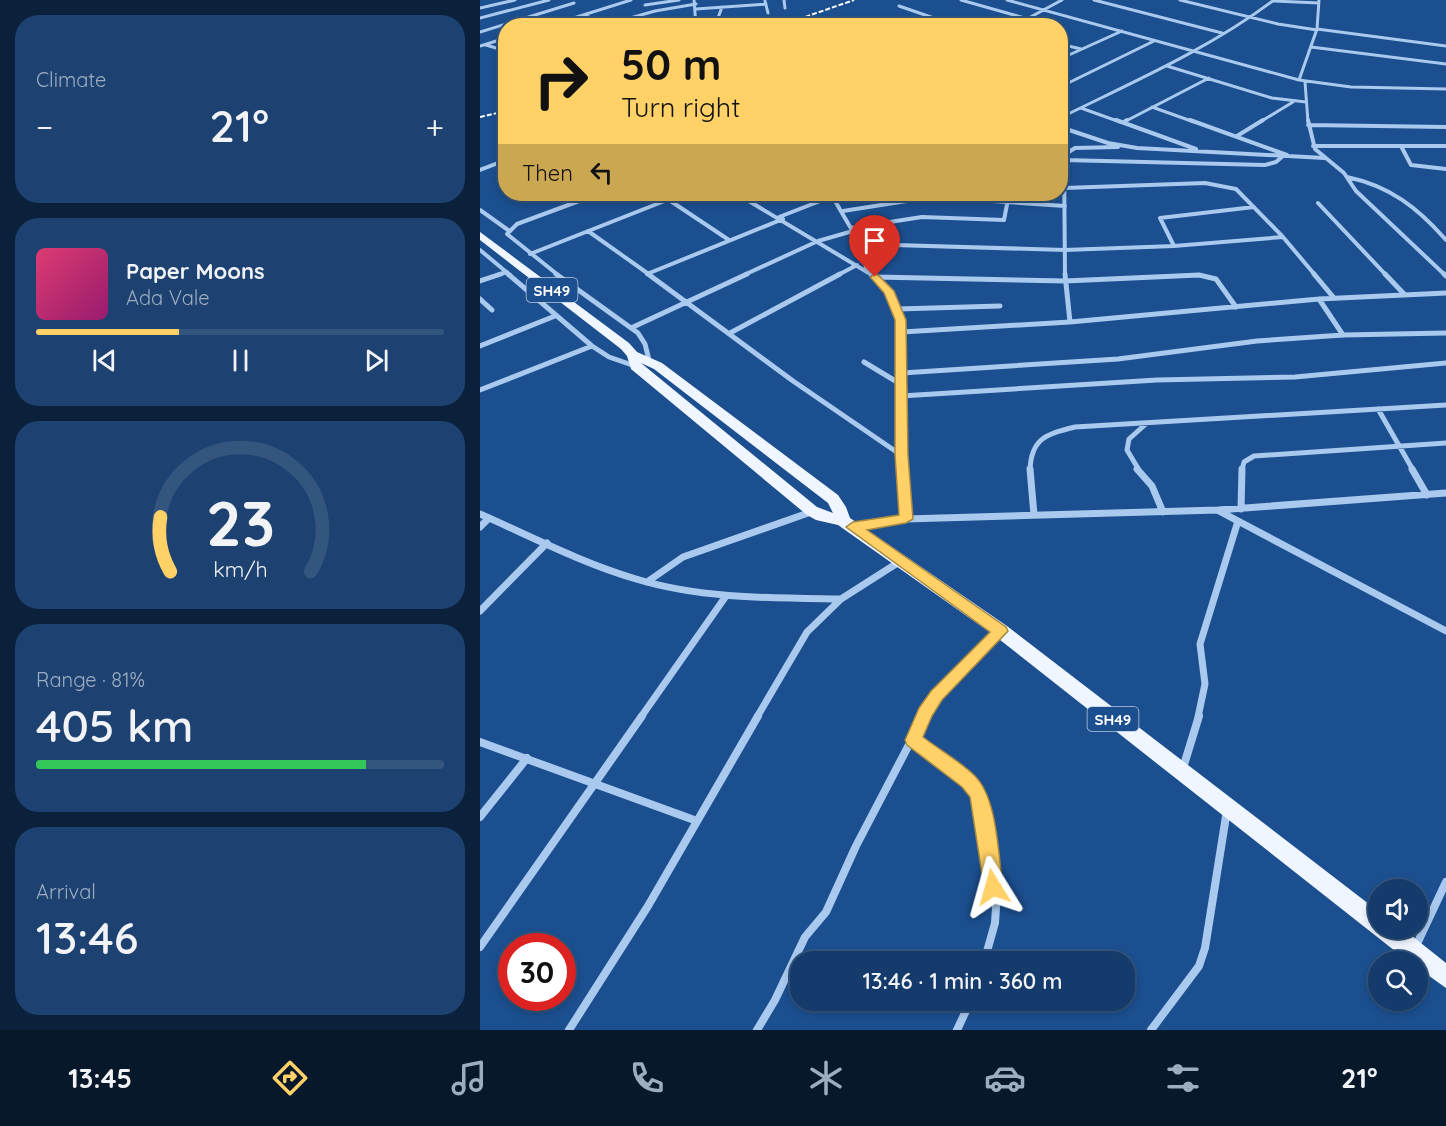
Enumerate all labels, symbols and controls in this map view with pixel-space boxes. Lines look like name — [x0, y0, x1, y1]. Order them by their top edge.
text: 50 m — [621, 38, 721, 91]
icon: right — [522, 42, 600, 120]
text: Climate — [36, 67, 106, 92]
text: Turn right — [621, 90, 740, 124]
text: 21° — [210, 97, 269, 153]
text: − — [36, 106, 53, 147]
text: + — [425, 106, 444, 147]
icon: left — [585, 156, 618, 189]
text: Then — [522, 159, 573, 187]
pin — [849, 215, 900, 277]
icon: arrive — [858, 224, 891, 257]
text: Paper Moons — [126, 257, 265, 285]
road number: SH49 — [526, 278, 578, 302]
text: Ada Vale — [126, 285, 210, 310]
icon: previous — [88, 344, 121, 377]
icon: pause — [224, 344, 257, 377]
icon: next — [360, 344, 393, 377]
text: 23 — [205, 484, 275, 562]
text: km/h — [213, 556, 267, 582]
text: Range · 81% — [36, 667, 145, 692]
text: 405 km — [36, 697, 193, 753]
road number: SH49 — [1088, 707, 1138, 731]
position arrow — [961, 855, 1025, 919]
text: Arrival — [36, 879, 96, 904]
map controls — [1368, 879, 1428, 1011]
button: sound — [1368, 879, 1428, 939]
text: 13:46 — [36, 909, 138, 965]
speed limit sign: 30 — [498, 933, 576, 1011]
button: search — [1368, 951, 1428, 1011]
text: 13:46 · 1 min · 360 m — [862, 967, 1063, 995]
icon: directions — [269, 1057, 311, 1099]
icon: music — [448, 1057, 490, 1099]
icon: phone — [626, 1057, 668, 1099]
icon: climate — [805, 1057, 847, 1099]
icon: car — [984, 1057, 1026, 1099]
icon: filters — [1162, 1057, 1204, 1099]
text: 13:45 — [68, 1061, 132, 1095]
text: 21° — [1341, 1061, 1378, 1095]

